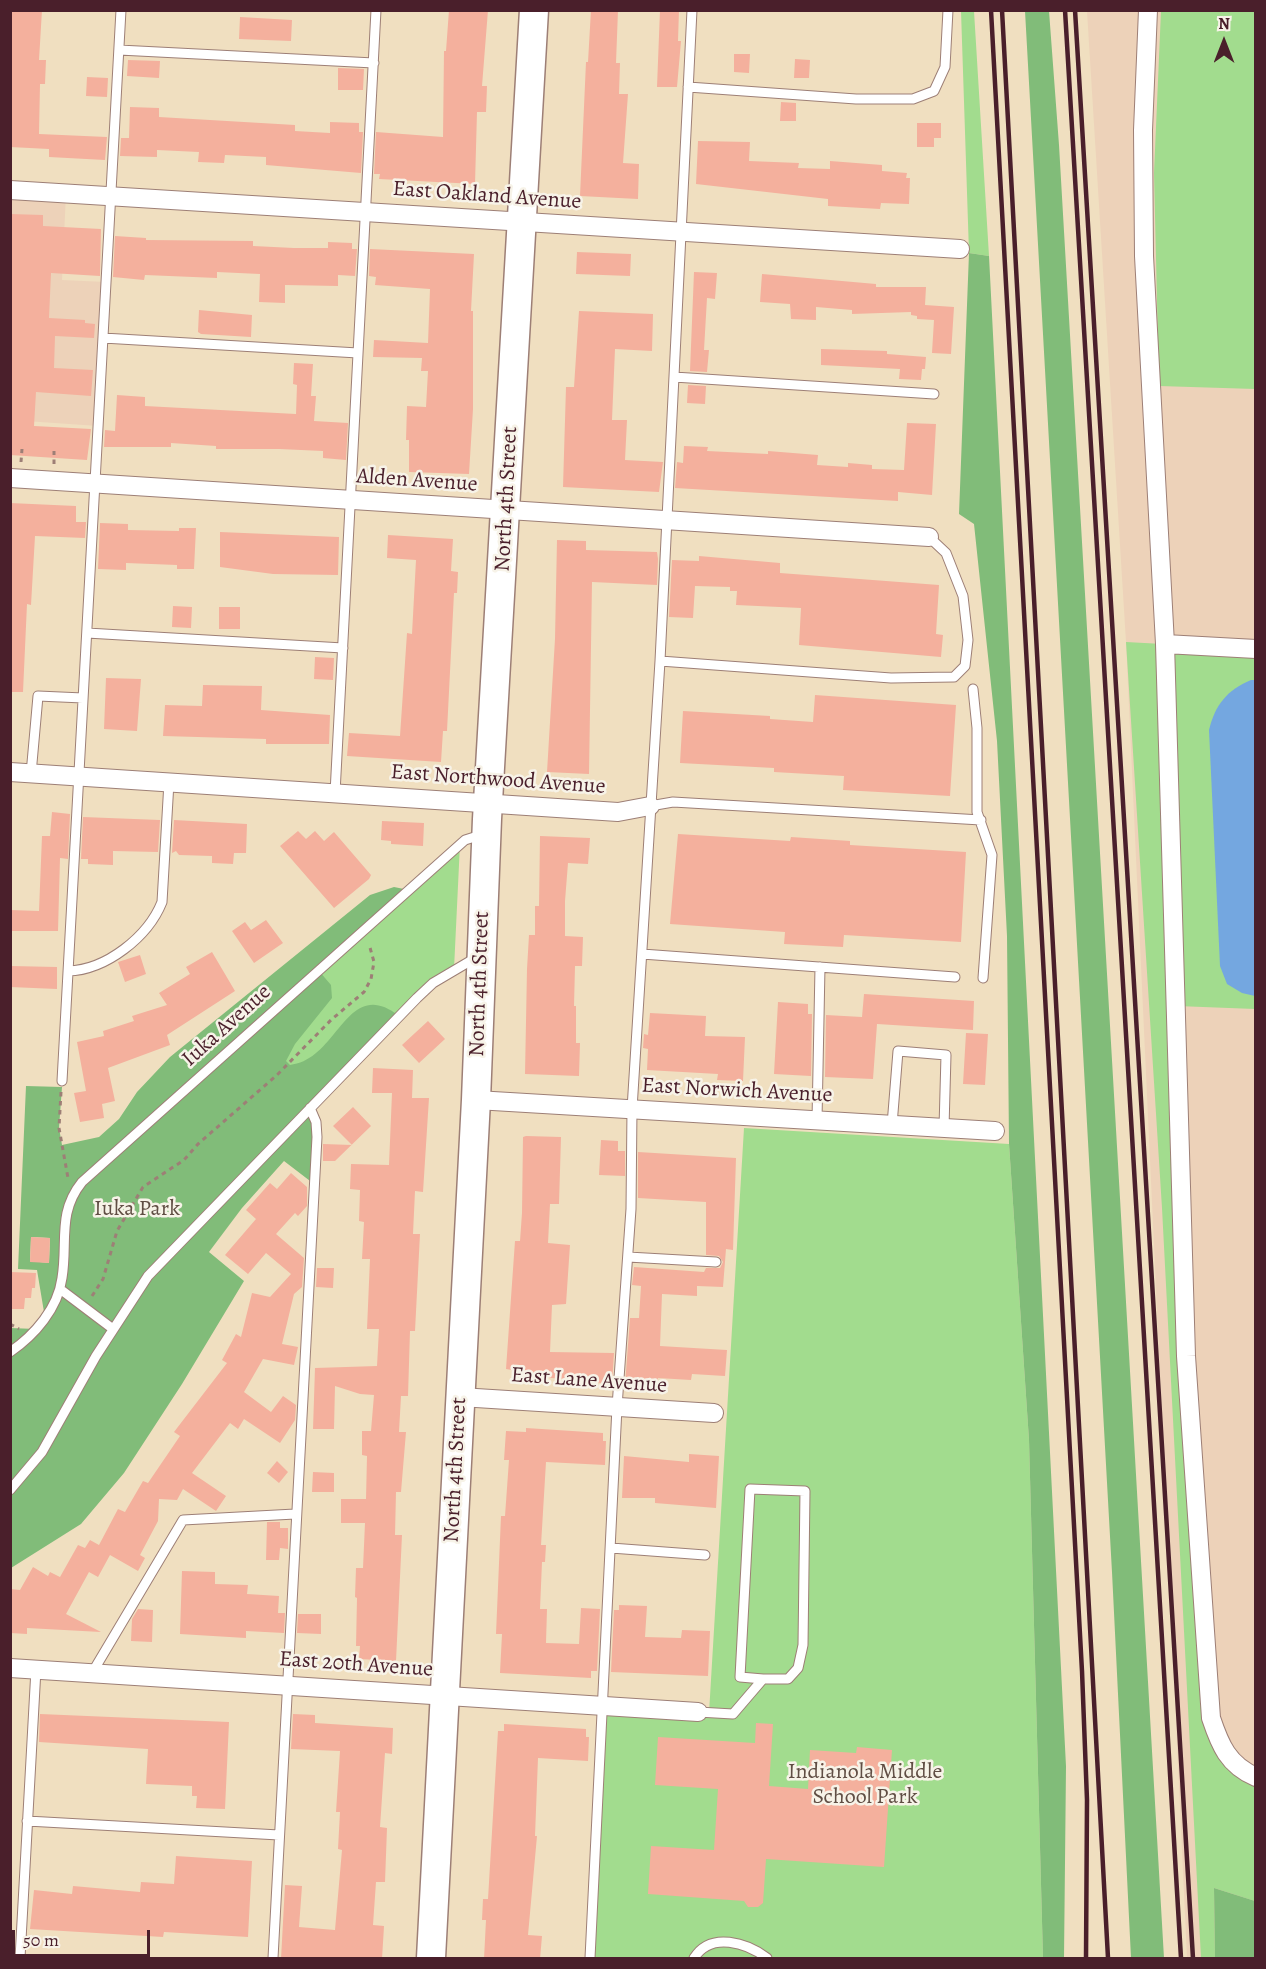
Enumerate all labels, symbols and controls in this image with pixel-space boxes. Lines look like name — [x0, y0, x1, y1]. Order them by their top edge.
north arrow — [1194, 12, 1254, 72]
text: N — [1218, 13, 1230, 35]
street label: East Oakland Avenue — [392, 176, 582, 216]
street label: North 4th Street — [490, 426, 524, 572]
street label: Alden Avenue — [356, 464, 478, 498]
street label: East Northwood Avenue — [390, 759, 606, 801]
street label: North 4th Street — [464, 911, 496, 1057]
street label: Iuka Avenue — [177, 979, 277, 1073]
street label: East Norwich Avenue — [641, 1073, 833, 1109]
park label: Iuka Park — [94, 1197, 180, 1223]
street label: East Lane Avenue — [510, 1362, 668, 1400]
street label: North 4th Street — [439, 1397, 473, 1543]
street label: East 20th Avenue — [278, 1646, 434, 1684]
park label: Indianola Middle School Park — [788, 1760, 942, 1812]
scale bar — [15, 1918, 153, 1956]
text: 50 m — [23, 1928, 59, 1952]

